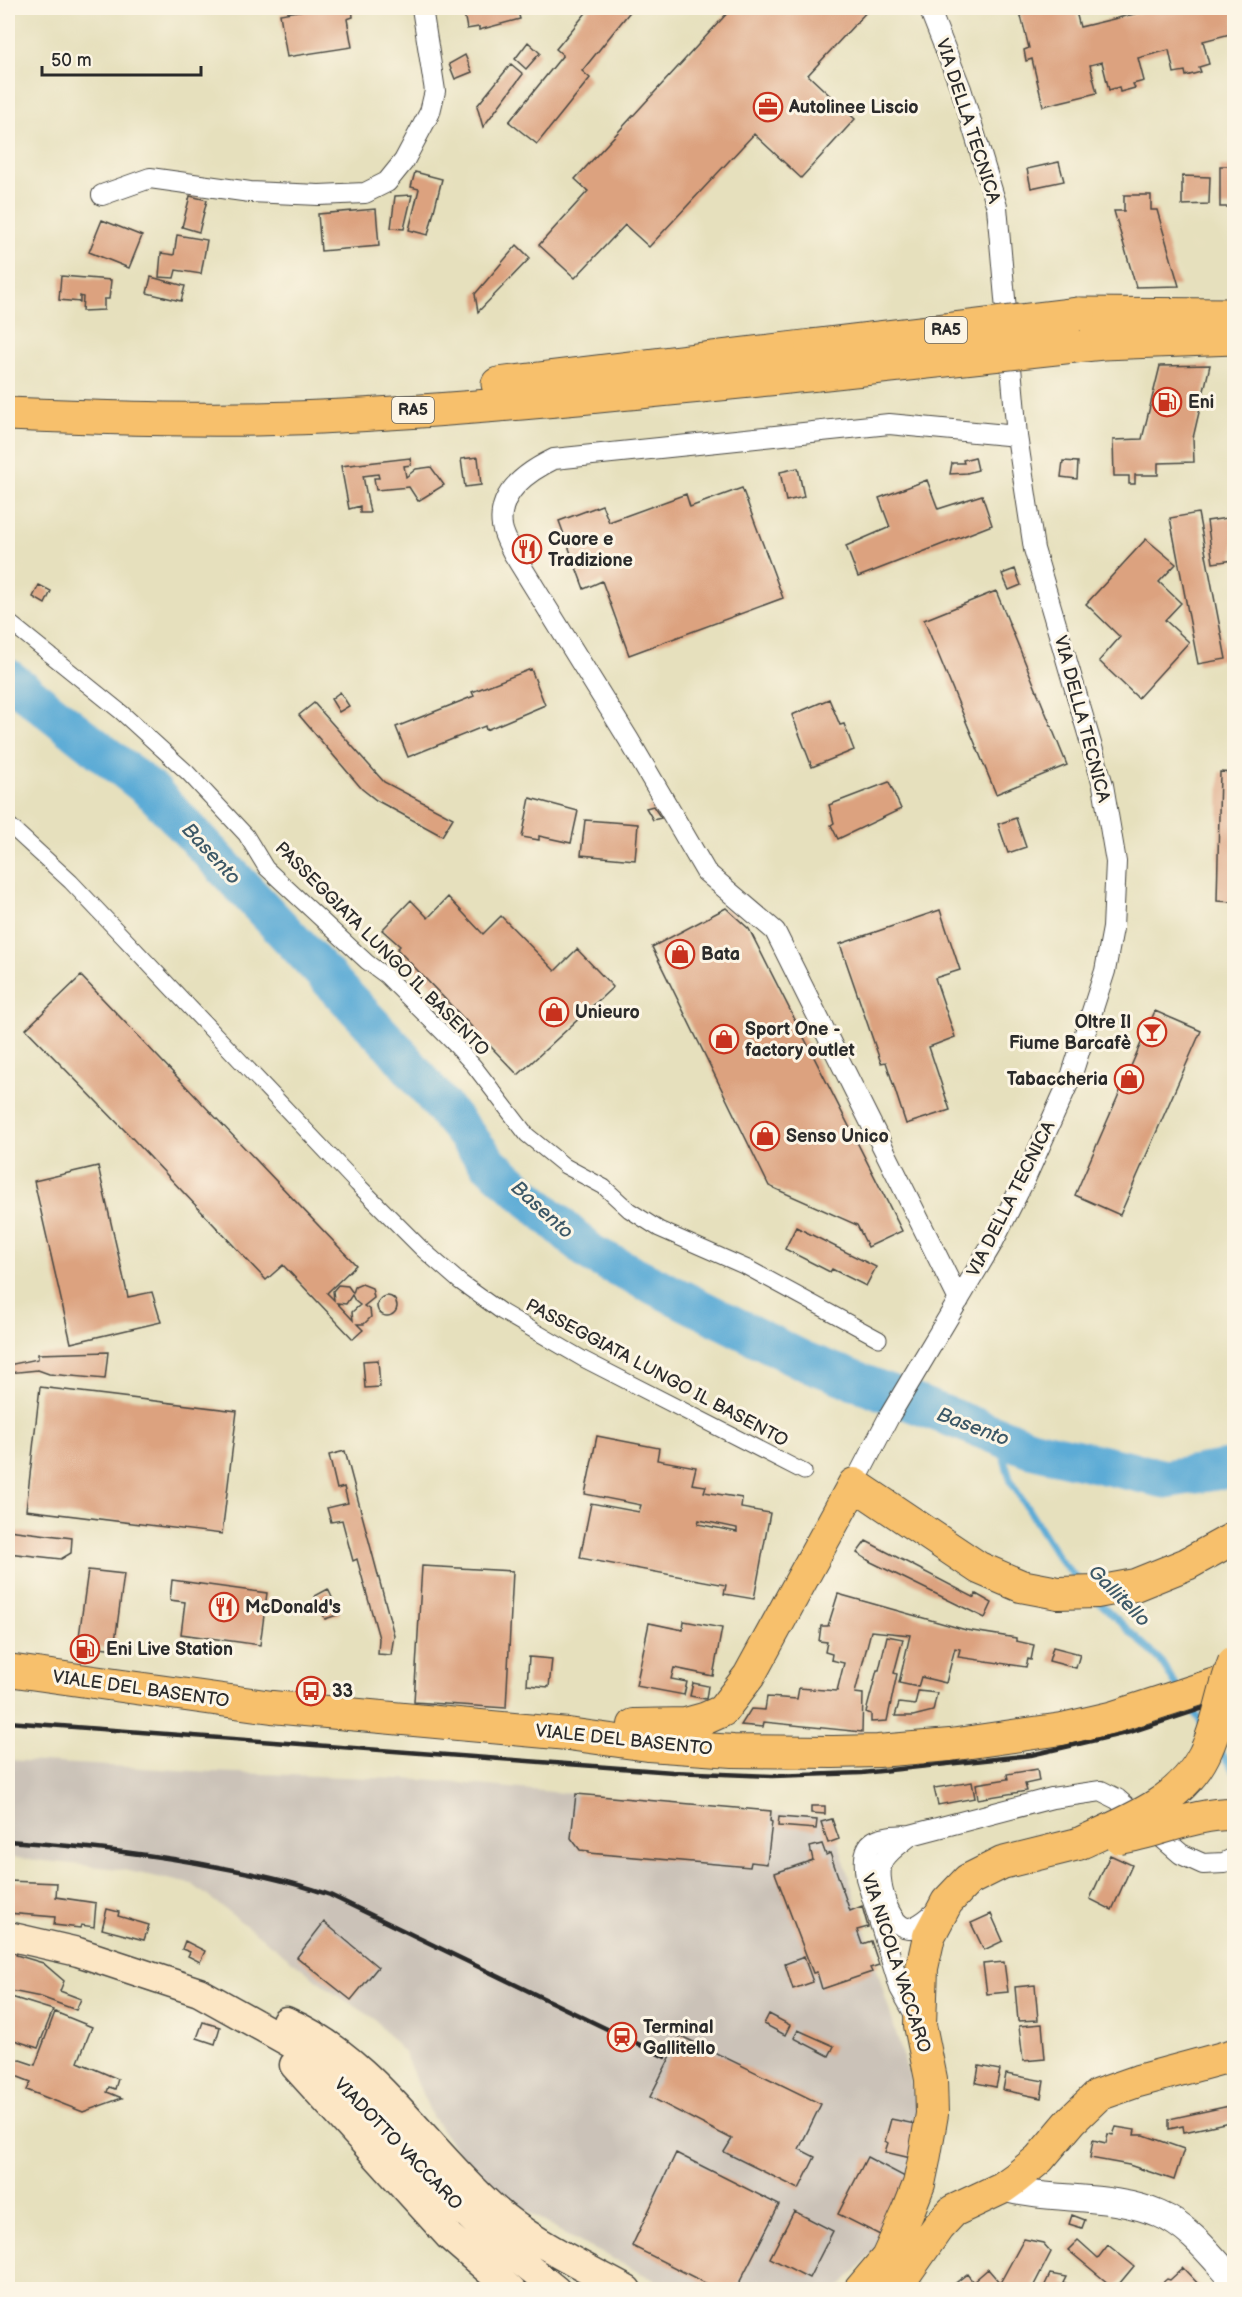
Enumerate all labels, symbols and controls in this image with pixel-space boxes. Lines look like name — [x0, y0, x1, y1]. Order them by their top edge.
street label: VIA DELLA TECNICA — [931, 36, 1005, 206]
scale bar — [42, 39, 201, 77]
text: 50 m — [51, 50, 92, 71]
office icon: Autolinee Liscio — [752, 91, 784, 123]
place label: Autolinee Liscio — [788, 97, 919, 118]
road number: RA5 — [925, 317, 967, 343]
fuel station icon: Eni — [1151, 386, 1183, 418]
place label: Eni — [1188, 392, 1214, 413]
road number: RA5 — [392, 397, 434, 423]
place label: Cuore e Tradizione — [548, 529, 633, 571]
restaurant icon: Cuore e Tradizione — [511, 533, 543, 565]
street label: VIA DELLA TECNICA — [1050, 633, 1114, 805]
water label: Basento — [177, 818, 245, 890]
street label: PASSEGGIATA LUNGO IL BASENTO — [271, 838, 493, 1060]
shop icon: Bata — [664, 938, 696, 970]
place label: Bata — [701, 944, 740, 965]
shop icon: Unieuro — [538, 996, 570, 1028]
place label: Unieuro — [575, 1002, 640, 1023]
place label: Oltre Il Fiume Barcafè — [1009, 1012, 1131, 1054]
bar icon: Oltre Il Fiume Barcafè — [1136, 1016, 1168, 1048]
place label: Sport One - factory outlet — [745, 1019, 855, 1061]
shop icon: Sport One - factory outlet — [708, 1023, 740, 1055]
shop icon: Tabaccheria — [1113, 1063, 1145, 1095]
place label: Tabaccheria — [1007, 1069, 1108, 1090]
street label: VIA DELLA TECNICA — [963, 1118, 1059, 1280]
shop icon: Senso Unico — [749, 1120, 781, 1152]
place label: Senso Unico — [786, 1126, 889, 1147]
water label: Basento — [506, 1176, 578, 1244]
street label: PASSEGGIATA LUNGO IL BASENTO — [522, 1295, 792, 1451]
water label: Basento — [934, 1402, 1012, 1452]
water label: Gallitello — [1083, 1560, 1155, 1632]
restaurant icon: McDonald's — [208, 1591, 240, 1623]
place label: McDonald's — [245, 1597, 341, 1618]
fuel station icon: Eni Live Station — [69, 1633, 101, 1665]
place label: Eni Live Station — [106, 1639, 233, 1660]
street label: VIALE DEL BASENTO — [51, 1666, 231, 1712]
bus stop icon: 33 — [295, 1675, 327, 1707]
place label: 33 — [332, 1681, 353, 1702]
street label: VIALE DEL BASENTO — [534, 1720, 714, 1760]
street label: VIA NICOLA VACCARO — [857, 1871, 935, 2055]
place label: Terminal Gallitello — [643, 2017, 715, 2059]
station icon: Terminal Gallitello — [606, 2021, 638, 2053]
street label: VIADOTTO VACCARO — [330, 2074, 466, 2214]

